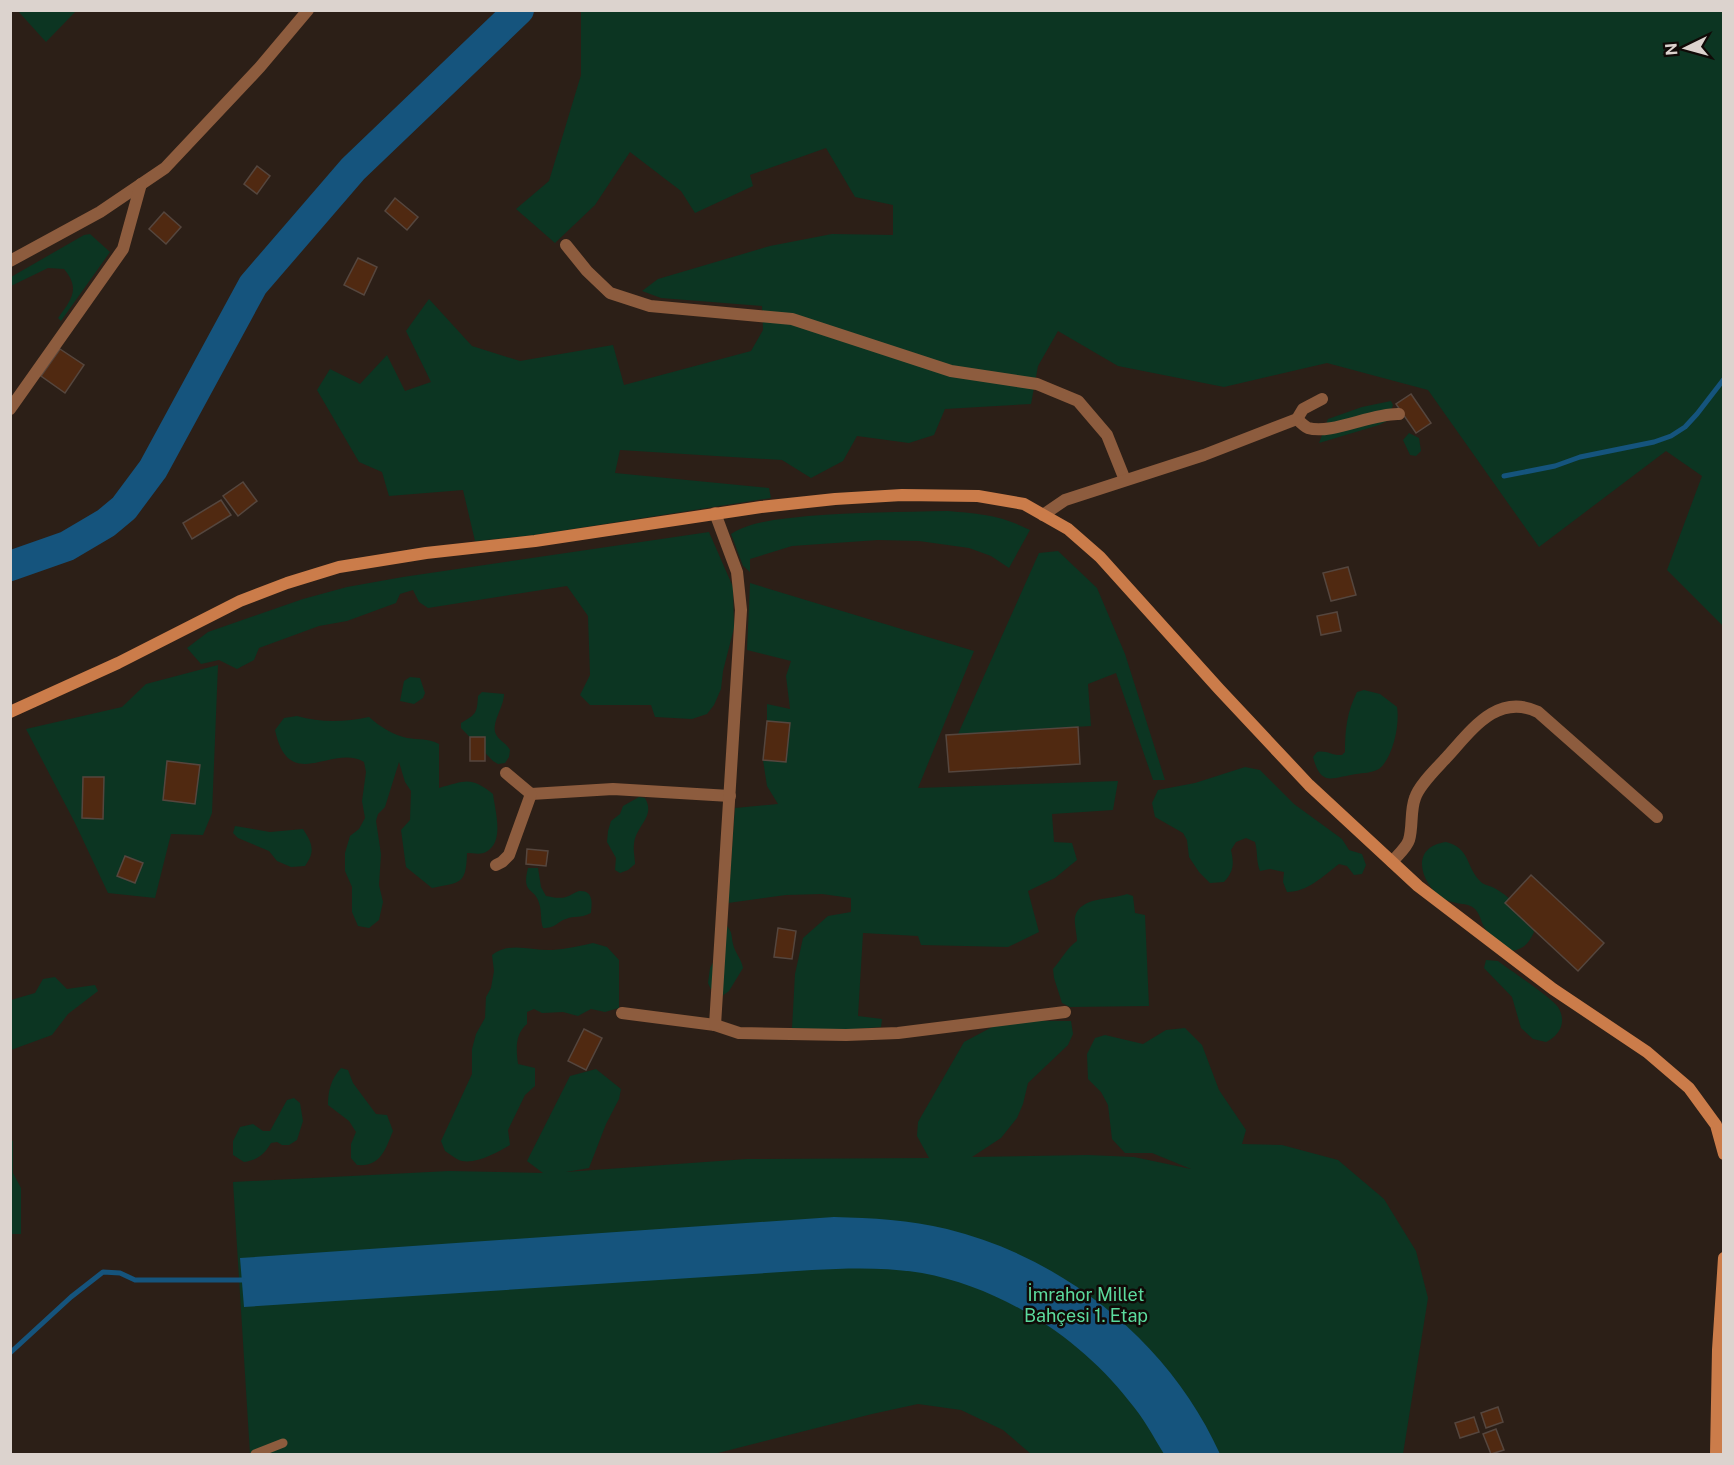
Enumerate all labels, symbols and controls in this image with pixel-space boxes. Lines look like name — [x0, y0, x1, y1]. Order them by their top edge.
north arrow — [1656, 18, 1716, 78]
text: N — [1662, 42, 1682, 56]
park label: İmrahor Millet Bahçesi 1. Etap — [1024, 1283, 1148, 1326]

